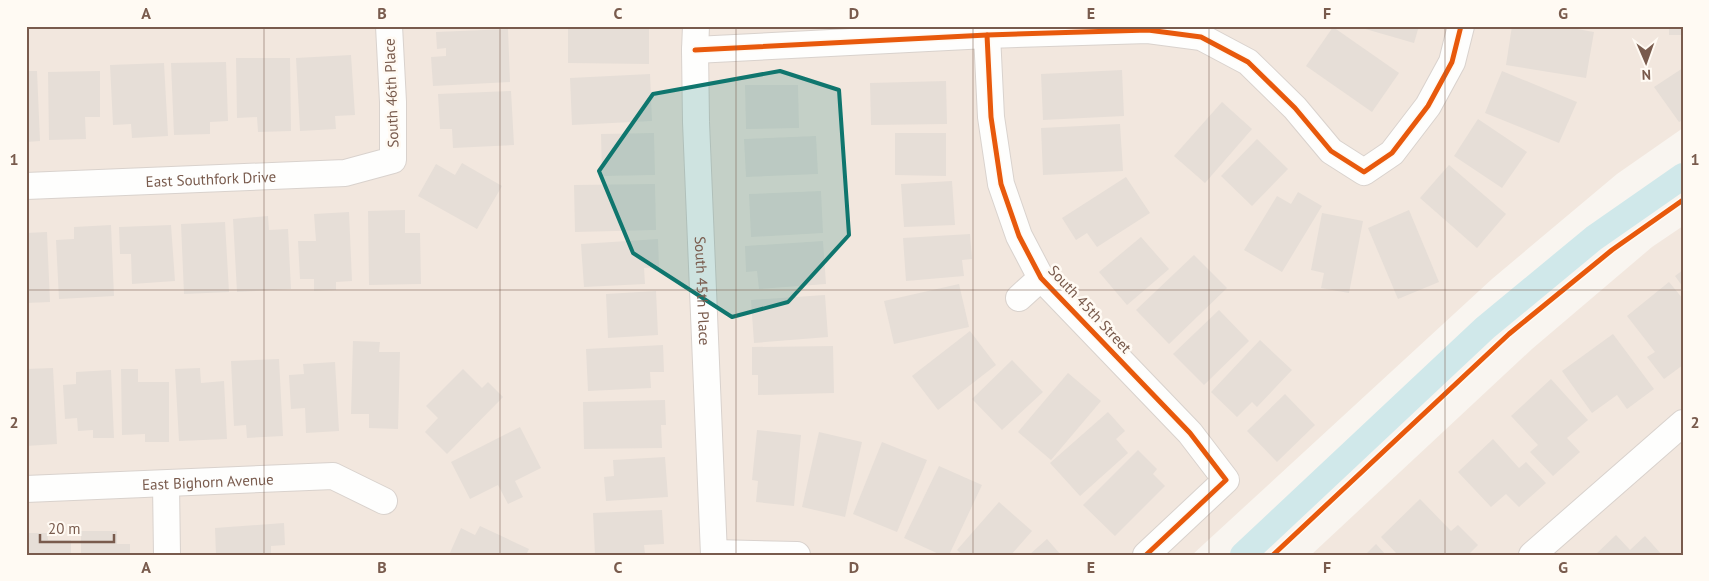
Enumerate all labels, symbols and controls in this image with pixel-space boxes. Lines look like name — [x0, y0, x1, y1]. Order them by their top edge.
text: A — [141, 3, 151, 23]
text: B — [377, 3, 387, 23]
text: C — [614, 3, 623, 23]
text: D — [849, 3, 859, 23]
text: E — [1087, 3, 1095, 23]
text: F — [1323, 3, 1331, 23]
text: G — [1558, 3, 1568, 23]
street label: South 46th Place — [380, 38, 402, 148]
north arrow — [1622, 38, 1672, 88]
text: N — [1642, 66, 1651, 84]
text: 1 — [9, 149, 19, 169]
text: 1 — [1690, 149, 1700, 169]
street label: East Southfork Drive — [145, 166, 276, 191]
street label: South 45th Place — [691, 236, 715, 346]
street label: South 45th Street — [1044, 261, 1136, 357]
text: 2 — [9, 412, 19, 432]
text: 2 — [1690, 412, 1700, 432]
street label: East Bighorn Avenue — [142, 469, 274, 494]
scale bar — [40, 511, 114, 543]
text: 20 m — [48, 519, 81, 538]
text: A — [141, 557, 151, 577]
text: B — [377, 557, 387, 577]
text: C — [614, 557, 623, 577]
text: D — [849, 557, 859, 577]
text: E — [1087, 557, 1095, 577]
text: F — [1323, 557, 1331, 577]
text: G — [1558, 557, 1568, 577]

